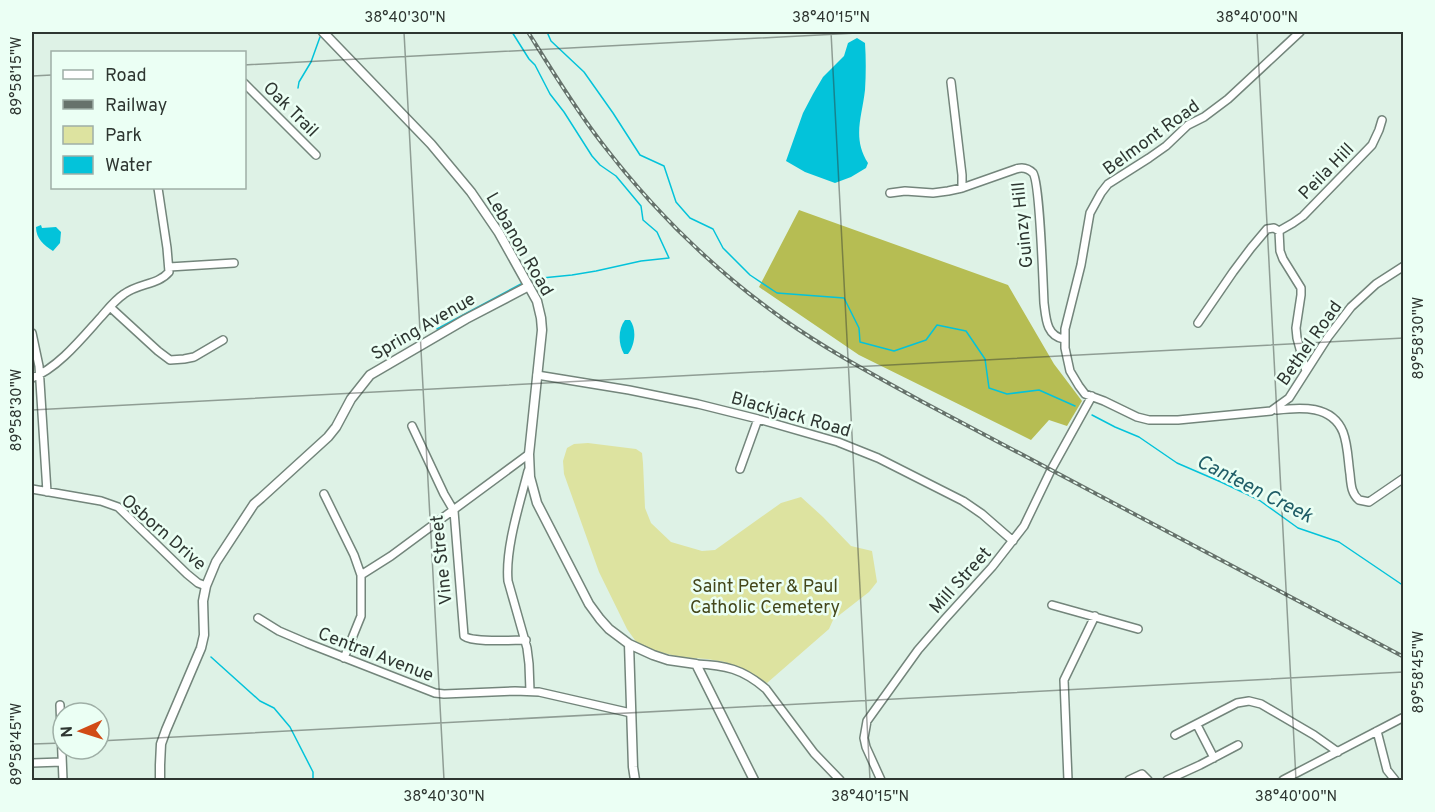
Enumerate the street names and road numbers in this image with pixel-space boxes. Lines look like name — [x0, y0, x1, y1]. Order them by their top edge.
street label: Oak Trail — [257, 77, 323, 143]
street label: Belmont Road — [1099, 95, 1205, 181]
street label: Peila Hill — [1294, 139, 1360, 205]
street label: Guinzy Hill — [1008, 181, 1039, 269]
street label: Lebanon Road — [480, 189, 558, 301]
street label: Spring Avenue — [368, 288, 480, 366]
street label: Bethel Road — [1273, 297, 1348, 391]
street label: Blackjack Road — [728, 387, 853, 444]
street label: Osborn Drive — [116, 490, 210, 576]
street label: Vine Street — [426, 514, 459, 606]
street label: Mill Street — [925, 543, 997, 619]
street label: Central Avenue — [314, 623, 437, 688]

